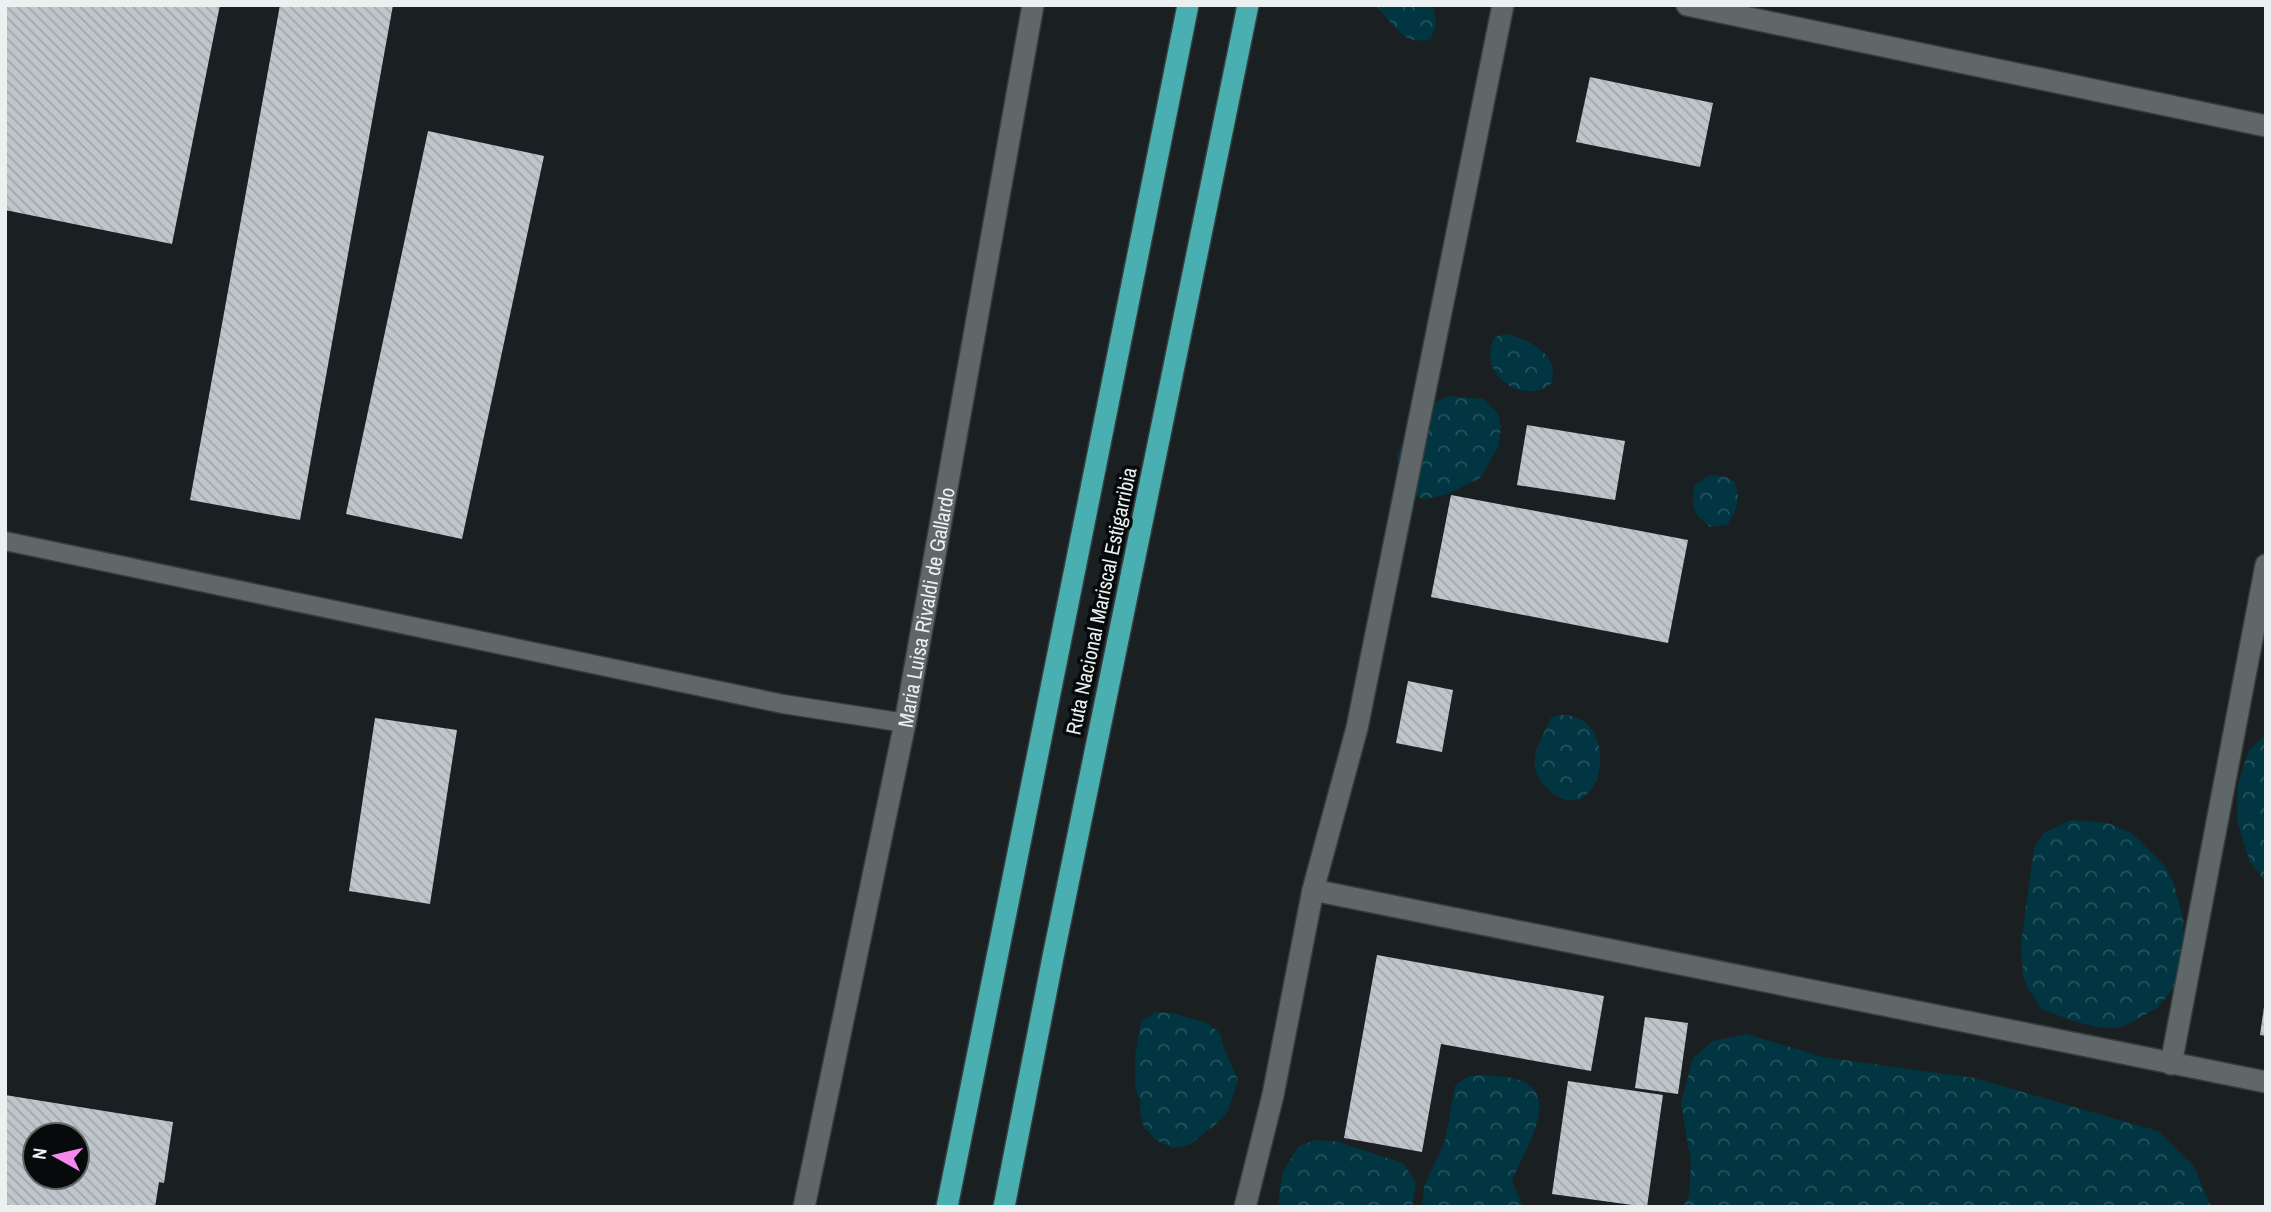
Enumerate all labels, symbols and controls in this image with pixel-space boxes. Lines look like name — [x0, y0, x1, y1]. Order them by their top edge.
street label: Ruta Nacional Mariscal Estigarribia — [1058, 464, 1144, 737]
street label: Maria Luisa Rivaldi de Gallardo — [890, 485, 961, 730]
north arrow — [21, 1121, 91, 1191]
text: N — [26, 1146, 53, 1161]

